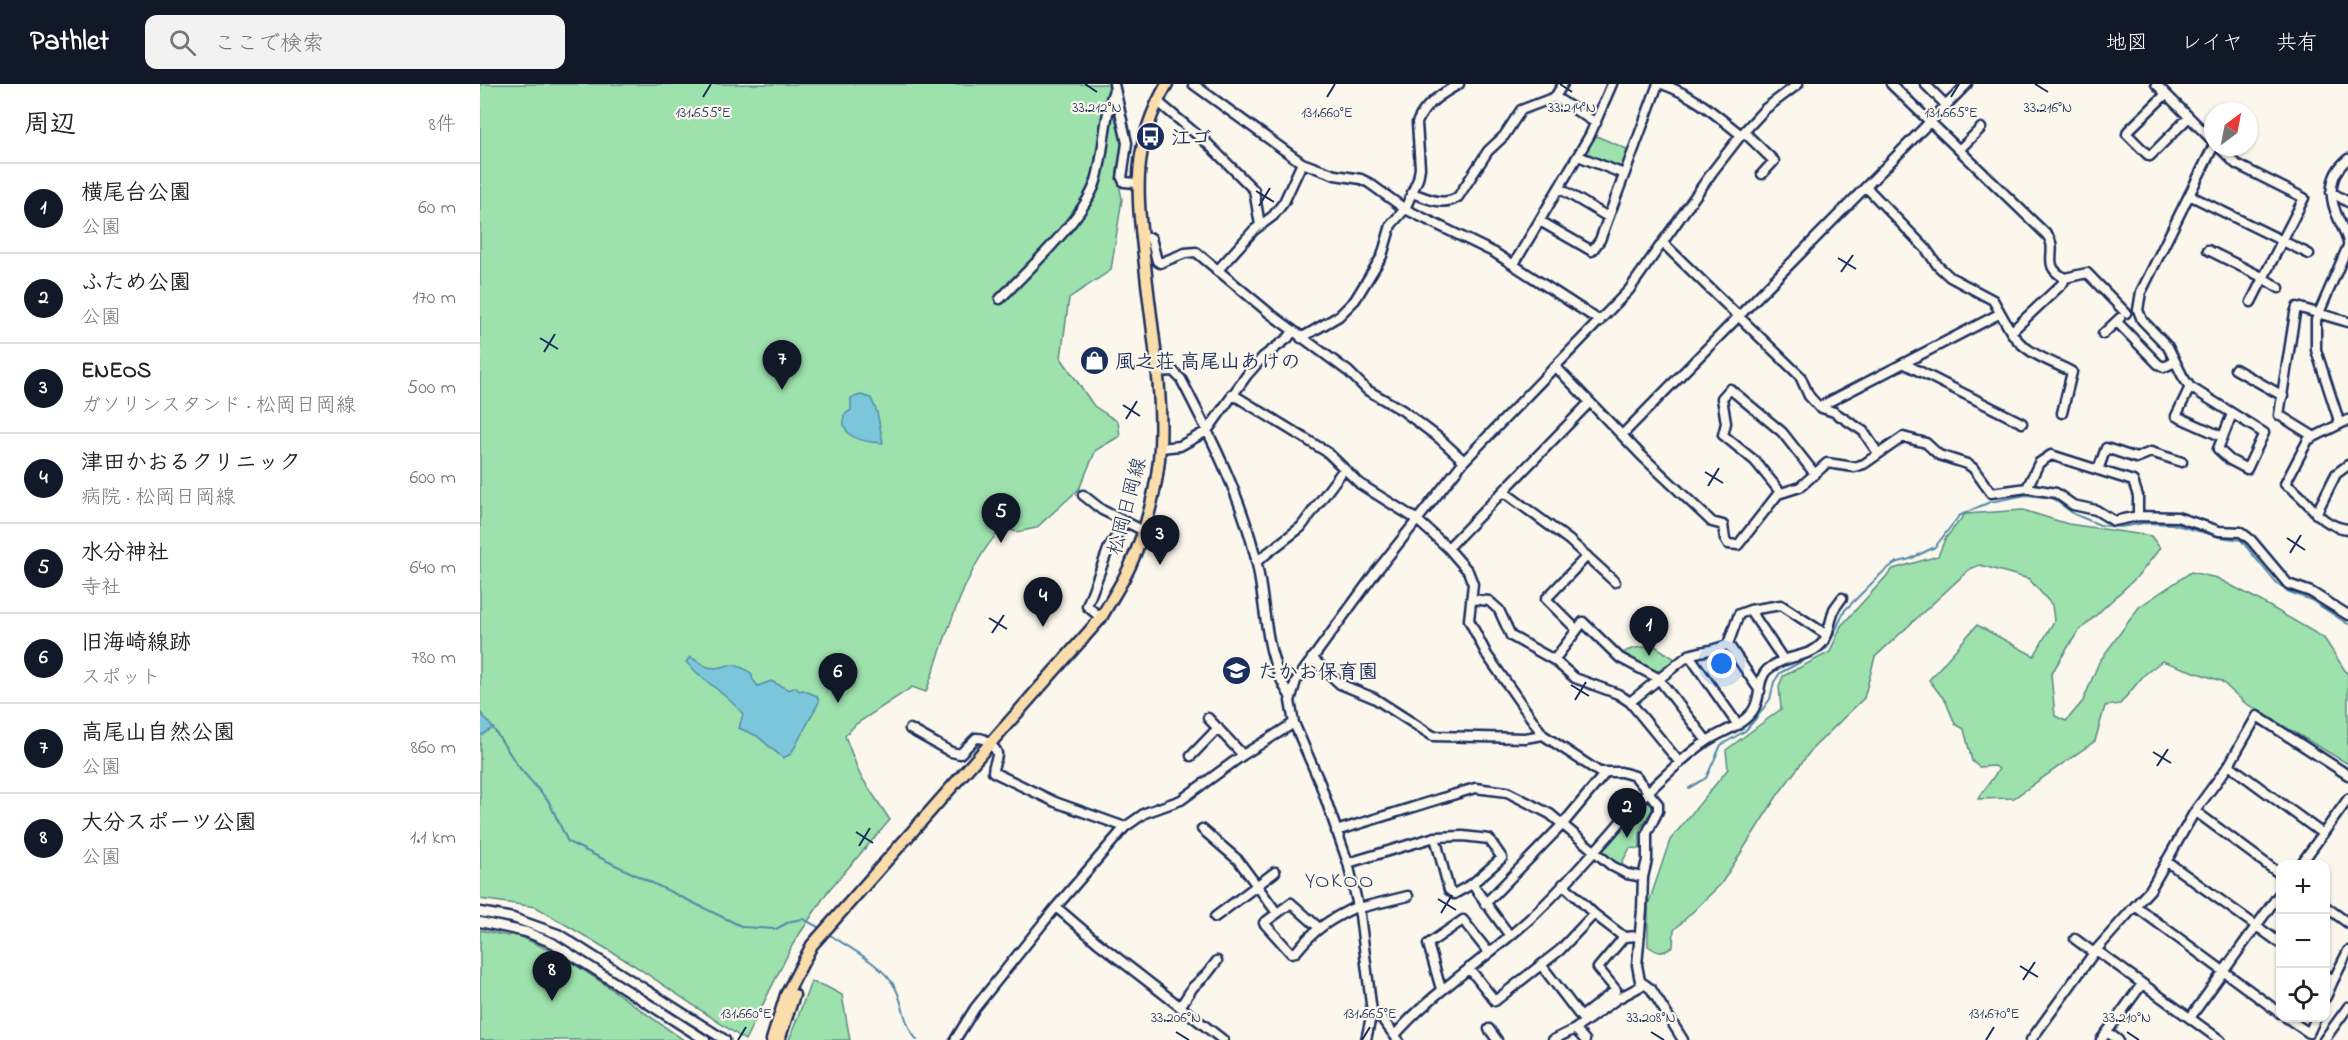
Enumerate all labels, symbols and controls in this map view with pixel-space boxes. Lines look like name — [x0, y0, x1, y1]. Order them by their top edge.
search box — [145, 15, 565, 69]
text: Pathlet — [30, 22, 109, 63]
icon: search — [166, 26, 199, 59]
text: ここで検索 — [214, 29, 324, 61]
text: 地図 — [2106, 29, 2148, 59]
text: レイヤ — [2181, 29, 2243, 59]
text: 共有 — [2276, 29, 2318, 59]
text: 33.212°N — [1072, 97, 1122, 119]
text: 33.214°N — [1548, 97, 1596, 119]
text: 33.216°N — [2024, 97, 2072, 119]
text: 131.655°E — [675, 102, 731, 124]
text: 131.660°E — [1301, 102, 1353, 124]
text: 131.665°E — [1924, 102, 1978, 124]
north arrow — [2204, 102, 2258, 156]
text: 周辺 — [24, 107, 76, 145]
text: 8件 — [429, 111, 456, 140]
bus stop icon: 江ゴ — [1134, 121, 1166, 153]
place label: 江ゴ — [1171, 125, 1211, 154]
text: 横尾台公園 — [81, 178, 191, 210]
text: 1 — [40, 194, 47, 223]
text: 60 m — [418, 194, 456, 223]
text: 公園 — [81, 214, 121, 243]
text: ふため公園 — [81, 268, 191, 300]
text: 2 — [39, 284, 48, 313]
text: 170 m — [412, 284, 456, 313]
text: 公園 — [81, 304, 121, 333]
pin: 7 — [762, 340, 802, 390]
shop icon: 風之荘 高尾山あけの — [1078, 345, 1110, 377]
place label: 風之荘 高尾山あけの — [1115, 349, 1301, 378]
text: ENEOS — [81, 356, 151, 388]
text: 3 — [39, 374, 48, 403]
text: 500 m — [407, 374, 456, 403]
text: ガソリンスタンド · 松岡日岡線 — [81, 392, 356, 421]
text: 津田かおるクリニック — [81, 448, 301, 480]
street label: 松岡日岡線 — [1101, 455, 1155, 559]
text: 4 — [39, 464, 48, 493]
text: 600 m — [409, 464, 456, 493]
text: 病院 · 松岡日岡線 — [81, 484, 235, 513]
pin: 5 — [982, 494, 1020, 543]
pin: 3 — [1140, 516, 1180, 565]
text: 水分神社 — [81, 538, 169, 570]
text: 5 — [38, 554, 49, 583]
text: 640 m — [410, 554, 456, 583]
text: 寺社 — [81, 574, 121, 603]
pin: 4 — [1024, 578, 1062, 627]
pin: 1 — [1630, 606, 1668, 656]
text: 旧海崎線跡 — [81, 628, 191, 660]
text: 6 — [39, 644, 48, 673]
text: 780 m — [411, 644, 456, 673]
your location — [1707, 649, 1736, 678]
pin: 6 — [818, 654, 858, 703]
school or university icon: たかお保育園 — [1221, 655, 1253, 687]
place label: たかお保育園 — [1258, 659, 1378, 688]
text: スポット — [81, 664, 161, 693]
text: 高尾山自然公園 — [81, 718, 235, 750]
text: 7 — [39, 734, 48, 763]
text: 860 m — [411, 734, 456, 763]
text: 公園 — [81, 754, 121, 783]
pin: 2 — [1608, 788, 1646, 838]
text: 大分スポーツ公園 — [81, 808, 257, 840]
text: 8 — [40, 824, 47, 853]
text: 1.1 km — [410, 824, 456, 853]
text: 公園 — [81, 844, 121, 873]
map controls — [2276, 860, 2330, 1022]
button: + — [2276, 860, 2330, 914]
district label: YOKOO — [1305, 866, 1375, 898]
button: − — [2276, 914, 2330, 968]
pin: 8 — [532, 952, 572, 1001]
button: locate — [2276, 968, 2330, 1022]
text: 131.660°E — [720, 1003, 772, 1025]
text: 131.665°E — [1343, 1003, 1397, 1025]
text: 131.670°E — [1968, 1003, 2020, 1025]
text: 33.206°N — [1151, 1007, 1201, 1029]
text: 33.208°N — [1626, 1007, 1676, 1029]
text: 33.210°N — [2103, 1007, 2151, 1029]

